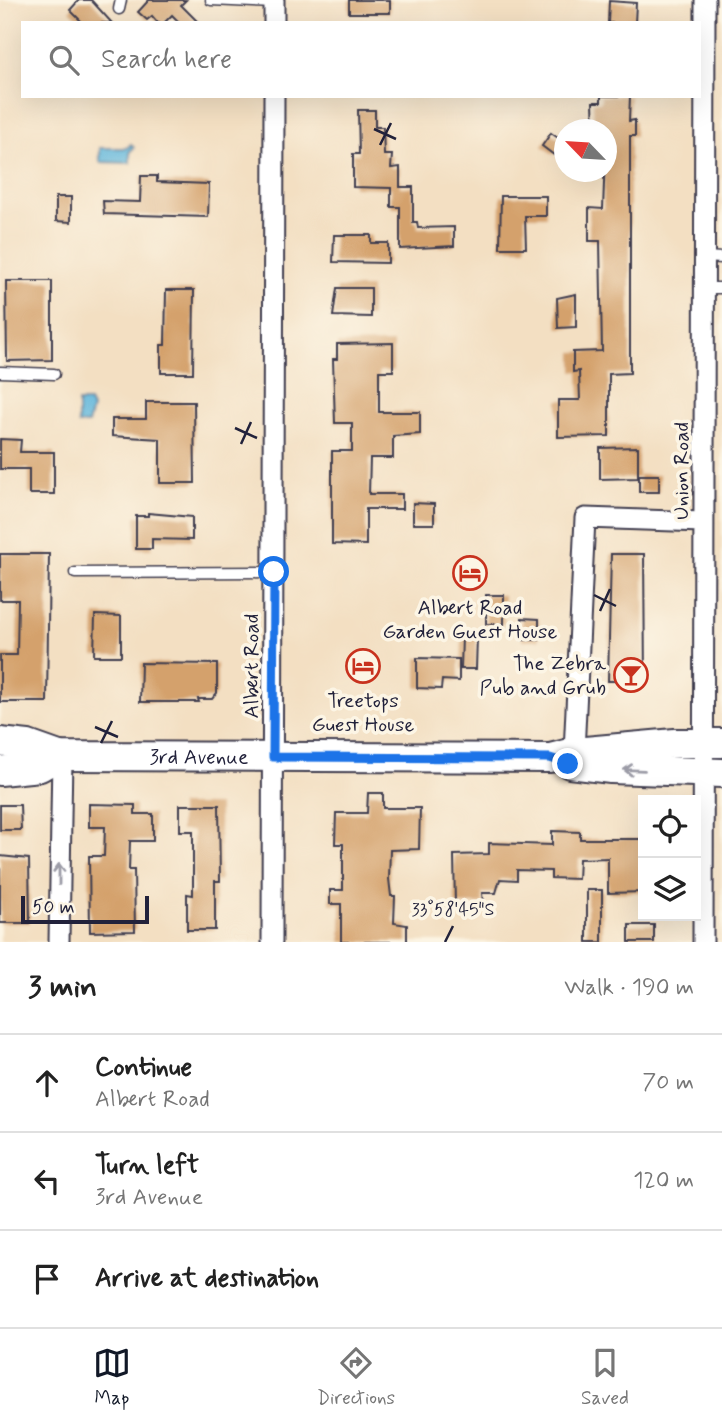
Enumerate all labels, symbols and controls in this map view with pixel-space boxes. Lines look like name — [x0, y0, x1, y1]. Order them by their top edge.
search box — [21, 21, 701, 98]
icon: search — [45, 41, 83, 79]
text: Search here — [101, 43, 232, 77]
north arrow — [554, 119, 617, 182]
street label: Union Road — [668, 422, 696, 520]
hotel icon: Albert Road Garden Guest House — [451, 554, 489, 592]
route start — [258, 556, 289, 587]
place label: Albert Road Garden Guest House — [383, 594, 558, 646]
street label: Albert Road — [238, 614, 266, 718]
hotel icon: Treetops Guest House — [344, 647, 382, 685]
place label: The Zebra Pub and Grub — [480, 650, 606, 702]
bar icon: The Zebra Pub and Grub — [612, 656, 650, 694]
place label: Treetops Guest House — [312, 687, 414, 739]
street label: 3rd Avenue — [150, 743, 248, 772]
route end — [552, 748, 583, 779]
one-way arrow — [623, 763, 646, 776]
map controls — [638, 795, 701, 921]
button: locate — [638, 795, 701, 858]
button: layers — [638, 858, 701, 921]
one-way arrow — [52, 863, 66, 886]
scale bar — [21, 893, 149, 925]
text: 50 m — [32, 895, 75, 920]
text: 33°58'45"S — [412, 898, 494, 922]
text: 3 min — [28, 968, 97, 1007]
text: Walk · 190 m — [564, 973, 694, 1003]
text: Continue — [95, 1051, 192, 1085]
icon: ahead — [28, 1064, 66, 1102]
text: 70 m — [642, 1068, 694, 1098]
text: Albert Road — [95, 1085, 210, 1115]
text: Turn left — [95, 1149, 199, 1183]
icon: left — [28, 1162, 66, 1200]
text: 120 m — [633, 1166, 694, 1196]
text: 3rd Avenue — [95, 1183, 203, 1213]
icon: arrive — [28, 1260, 66, 1298]
text: Arrive at destination — [95, 1262, 319, 1296]
tab: Map — [93, 1344, 131, 1411]
tab: Directions — [317, 1344, 395, 1411]
tab: Saved — [581, 1344, 629, 1411]

